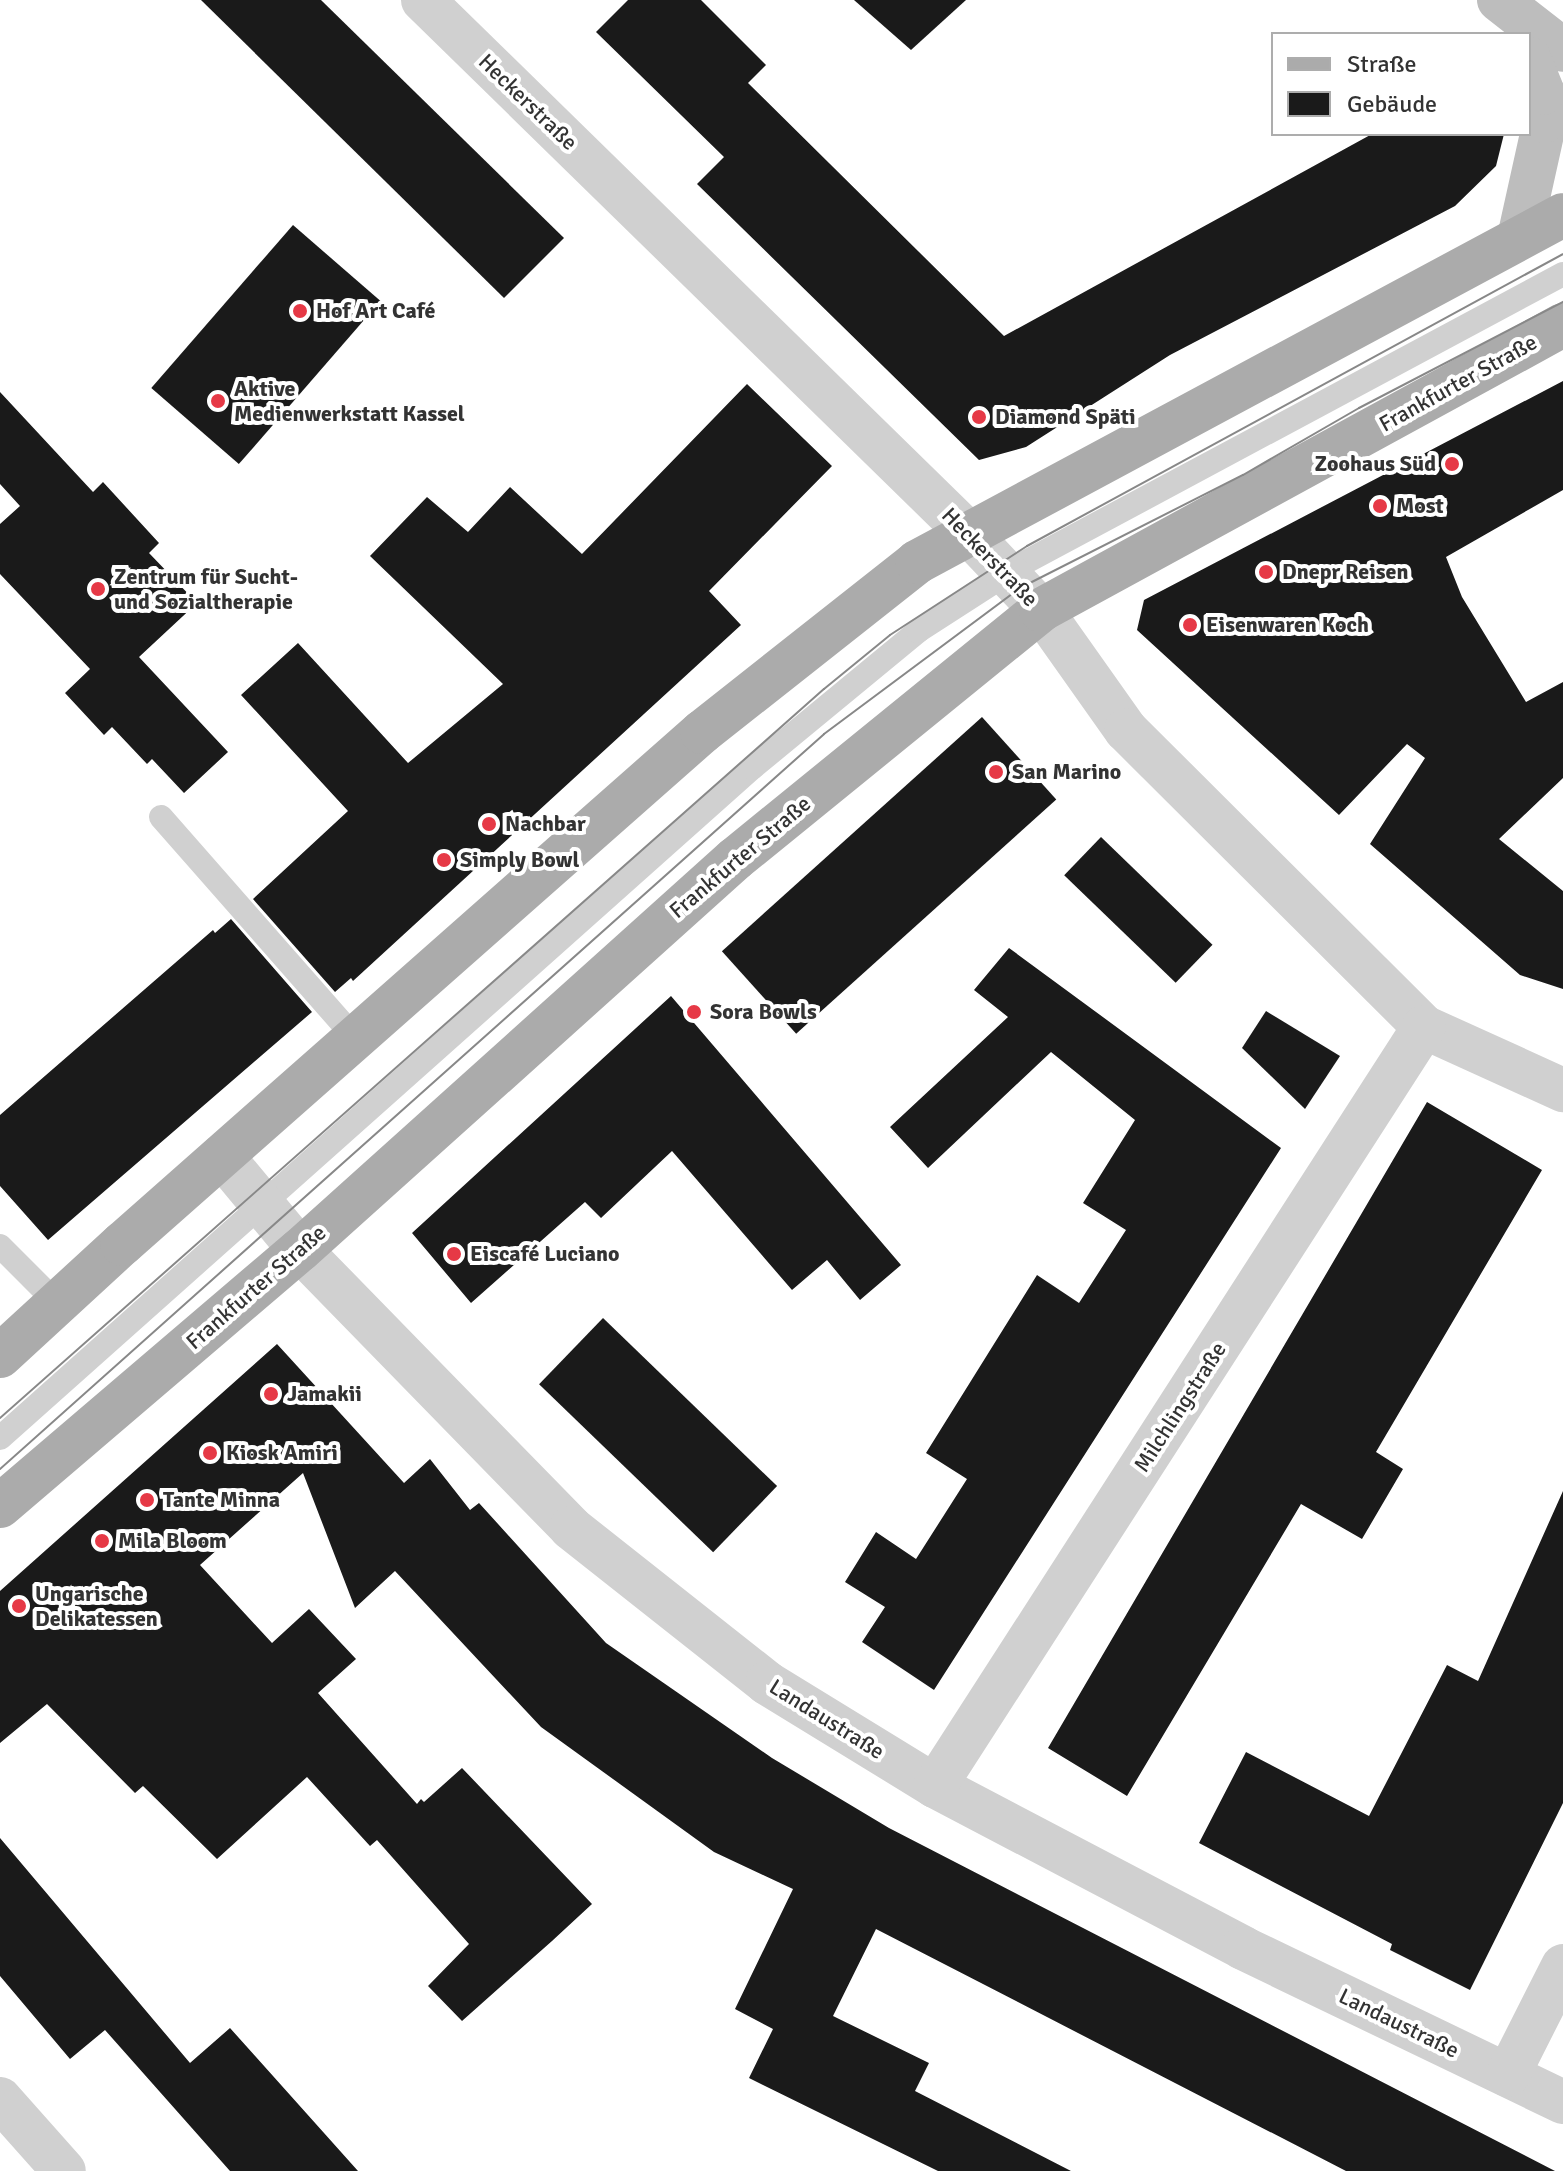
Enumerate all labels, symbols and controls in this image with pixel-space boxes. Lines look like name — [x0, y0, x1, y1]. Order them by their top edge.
legend — [1271, 32, 1531, 136]
street label: Heckerstraße — [473, 48, 583, 156]
text: Straße — [1347, 49, 1417, 79]
text: Gebäude — [1347, 89, 1437, 119]
place label: Hof Art Café — [316, 298, 435, 324]
marker: Hof Art Café — [291, 302, 309, 320]
street label: Frankfurter Straße — [1374, 329, 1542, 437]
place label: Aktive Medienwerkstatt Kassel — [234, 375, 465, 426]
marker: Aktive Medienwerkstatt Kassel — [209, 392, 227, 410]
place label: Diamond Späti — [995, 404, 1136, 430]
marker: Diamond Späti — [970, 408, 988, 426]
place label: Zoohaus Süd — [1314, 451, 1436, 477]
marker: Zoohaus Süd — [1443, 455, 1461, 473]
place label: Most — [1396, 493, 1444, 519]
marker: Most — [1371, 497, 1389, 515]
street label: Heckerstraße — [936, 502, 1044, 612]
place label: Dnepr Reisen — [1282, 559, 1408, 585]
place label: Zentrum für Sucht- und Sozialtherapie — [114, 563, 298, 614]
marker: Dnepr Reisen — [1257, 563, 1275, 581]
marker: Zentrum für Sucht- und Sozialtherapie — [89, 580, 107, 598]
place label: Eisenwaren Koch — [1206, 612, 1369, 638]
marker: Eisenwaren Koch — [1181, 616, 1199, 634]
place label: San Marino — [1012, 759, 1121, 785]
marker: San Marino — [987, 763, 1005, 781]
street label: Frankfurter Straße — [664, 790, 816, 924]
place label: Nachbar — [505, 811, 586, 837]
marker: Nachbar — [480, 815, 498, 833]
place label: Simply Bowl — [460, 847, 579, 873]
marker: Simply Bowl — [435, 851, 453, 869]
place label: Sora Bowls — [710, 999, 817, 1025]
marker: Sora Bowls — [685, 1003, 703, 1021]
street label: Frankfurter Straße — [181, 1219, 331, 1355]
place label: Eiscafé Luciano — [470, 1241, 620, 1267]
marker: Eiscafé Luciano — [445, 1245, 463, 1263]
street label: Milchlingstraße — [1128, 1337, 1232, 1477]
place label: Jamakii — [287, 1381, 362, 1407]
marker: Jamakii — [262, 1385, 280, 1403]
place label: Kiosk Amiri — [226, 1440, 338, 1466]
marker: Kiosk Amiri — [201, 1444, 219, 1462]
place label: Tante Minna — [163, 1487, 280, 1513]
marker: Tante Minna — [138, 1491, 156, 1509]
place label: Mila Bloom — [118, 1528, 227, 1554]
marker: Mila Bloom — [93, 1532, 111, 1550]
place label: Ungarische Delikatessen — [35, 1580, 158, 1632]
marker: Ungarische Delikatessen — [10, 1597, 28, 1615]
street label: Landaustraße — [765, 1673, 889, 1765]
street label: Landaustraße — [1335, 1983, 1463, 2063]

